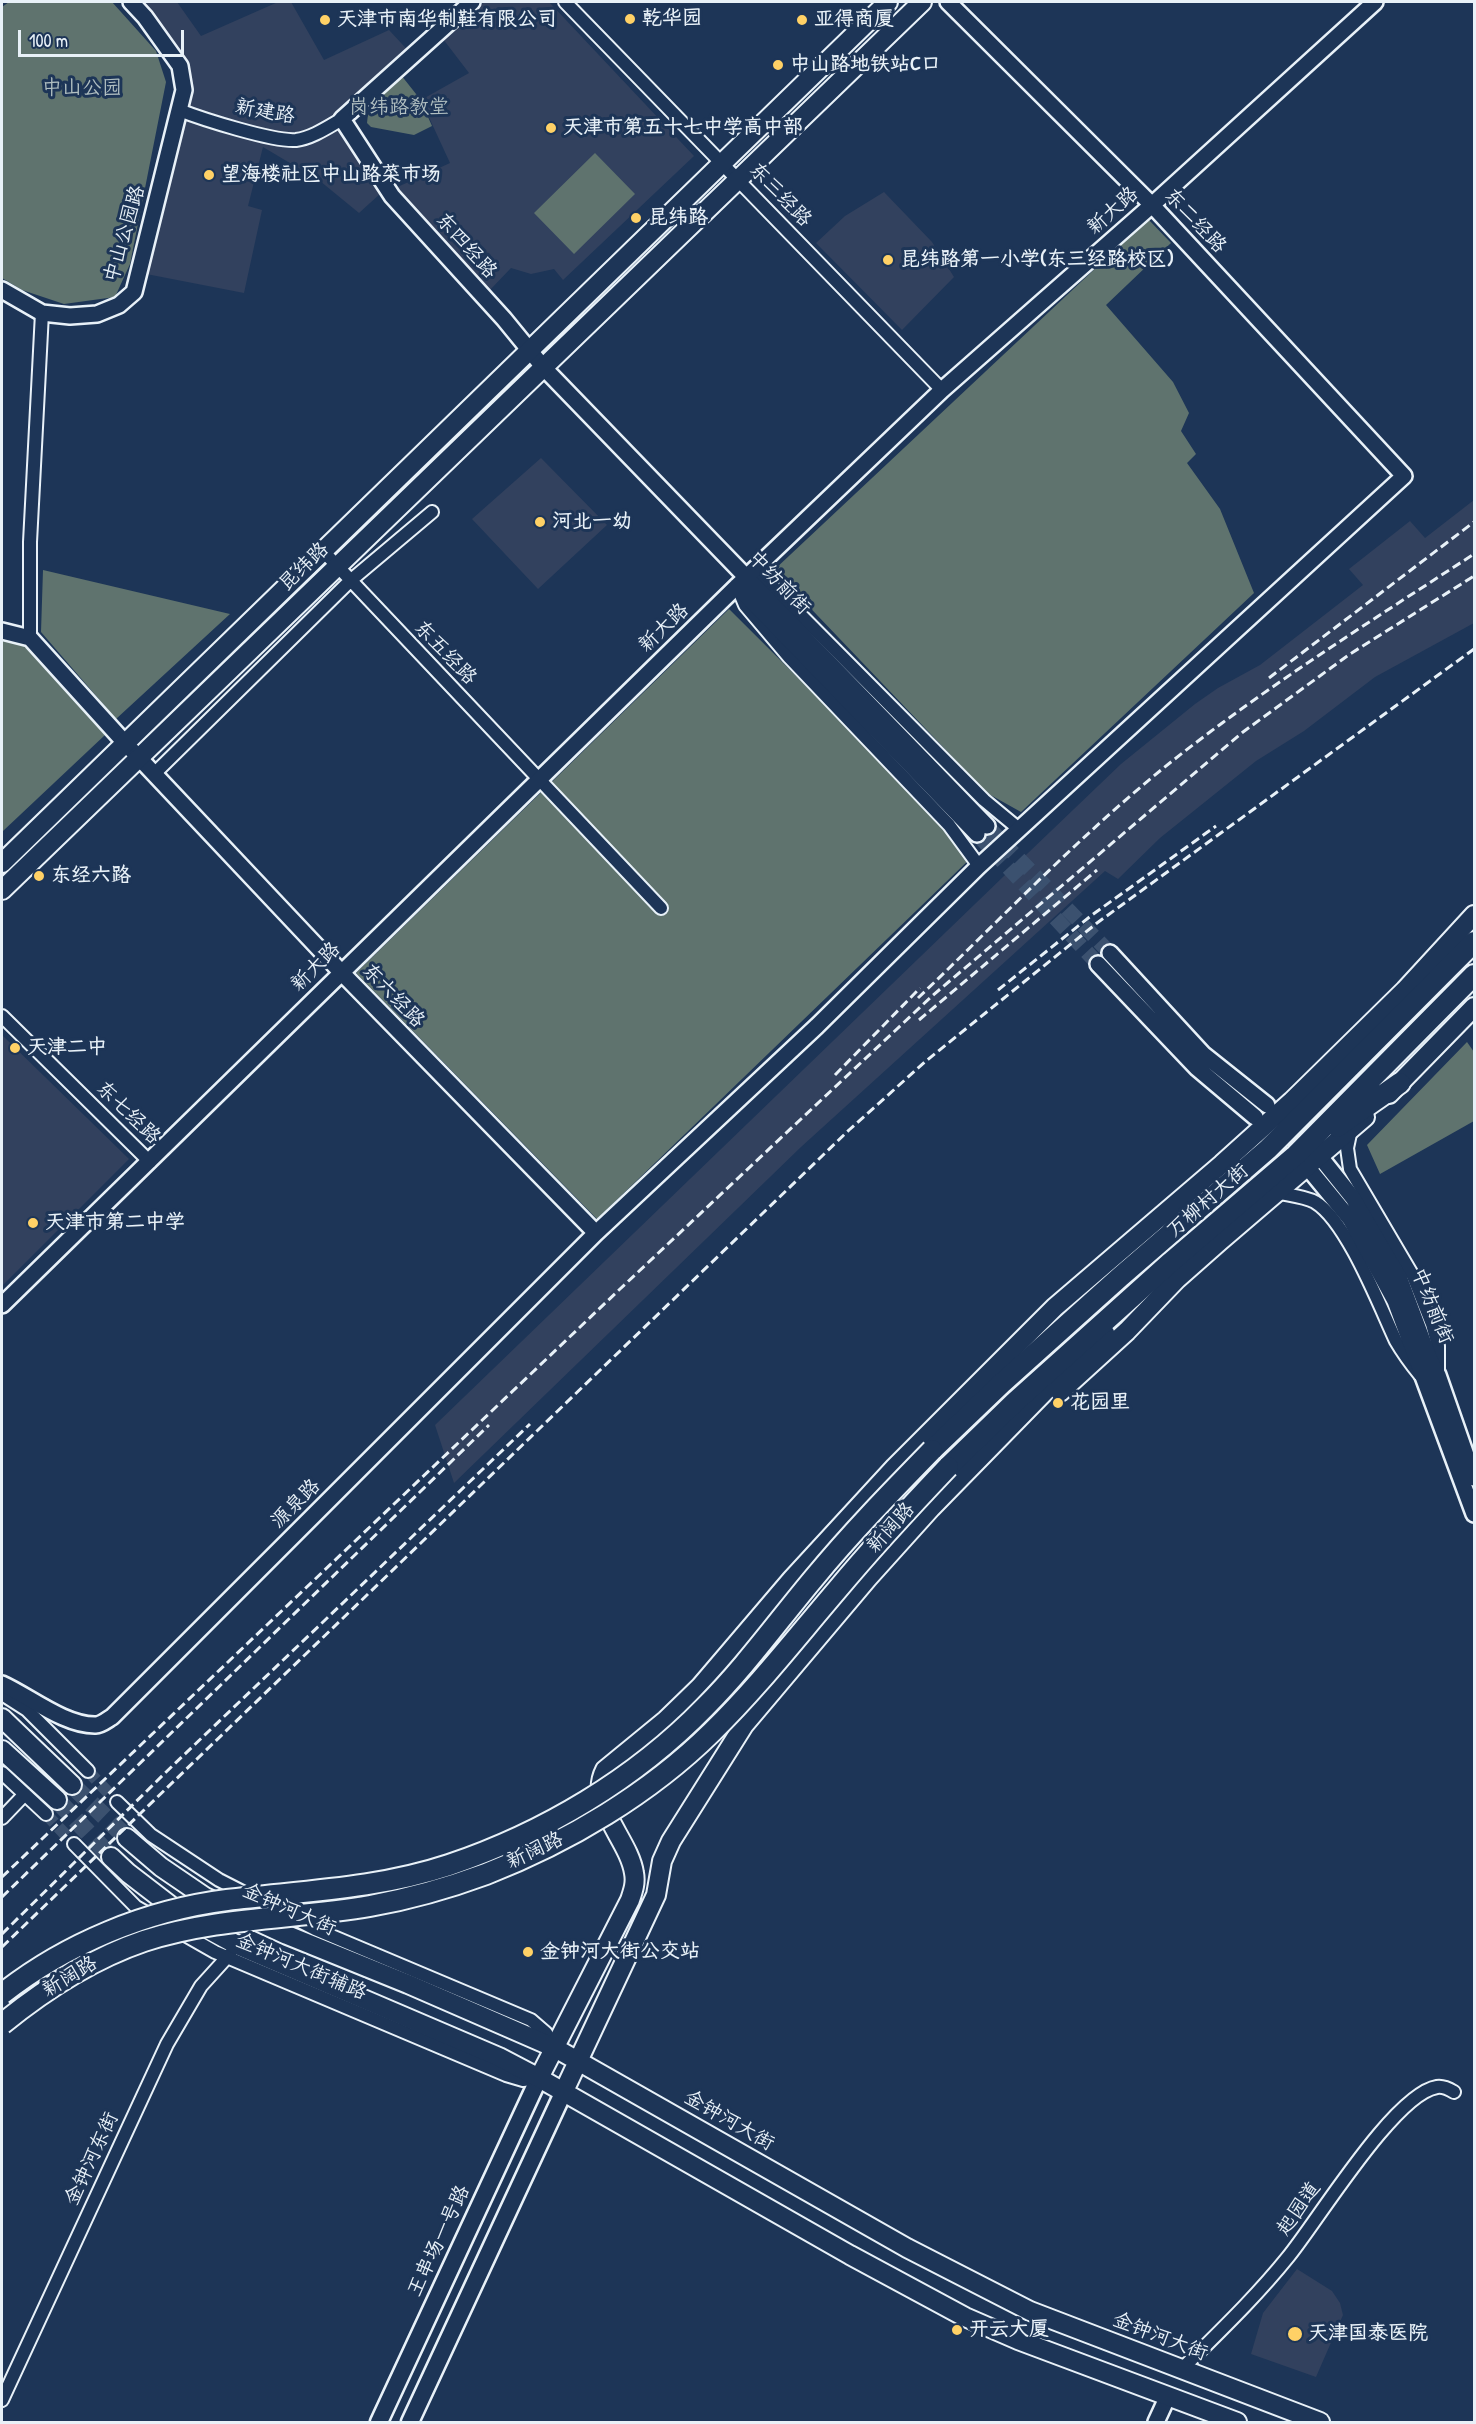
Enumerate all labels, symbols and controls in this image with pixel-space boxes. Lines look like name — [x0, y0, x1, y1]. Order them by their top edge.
place label: 乾华园 — [642, 7, 702, 31]
place label: 天津市南华制鞋有限公司 — [337, 8, 557, 32]
place label: 亚得商厦 — [814, 8, 894, 32]
marker: 乾华园 — [623, 12, 637, 26]
marker: 天津市南华制鞋有限公司 — [318, 13, 332, 27]
marker: 亚得商厦 — [795, 13, 809, 27]
scale bar — [21, 18, 188, 56]
text: 100 m — [29, 28, 68, 53]
place label: 中山路地铁站C口 — [790, 53, 941, 77]
marker: 中山路地铁站C口 — [771, 58, 785, 72]
park label: 中山公园 — [42, 77, 122, 101]
street label: 新建路 — [233, 95, 297, 129]
park label: 岗纬路教堂 — [349, 96, 449, 120]
place label: 天津市第五十七中学高中部 — [563, 116, 803, 140]
marker: 天津市第五十七中学高中部 — [544, 121, 558, 135]
street label: 东三经路 — [744, 158, 816, 232]
place label: 望海楼社区中山路菜市场 — [221, 163, 441, 187]
marker: 望海楼社区中山路菜市场 — [202, 168, 216, 182]
street label: 新大路 — [1083, 182, 1143, 240]
street label: 中山公园路 — [100, 183, 150, 285]
street label: 东二经路 — [1159, 184, 1231, 258]
place label: 昆纬路 — [648, 206, 708, 230]
street label: 东四经路 — [430, 208, 502, 284]
marker: 昆纬路 — [629, 211, 643, 225]
place label: 昆纬路第一小学(东三经路校区) — [900, 248, 1174, 272]
marker: 昆纬路第一小学(东三经路校区) — [881, 253, 895, 267]
place label: 河北一幼 — [552, 510, 632, 534]
marker: 河北一幼 — [533, 515, 547, 529]
street label: 昆纬路 — [274, 538, 334, 596]
street label: 中纺前街 — [743, 546, 815, 620]
street label: 新大路 — [634, 599, 694, 657]
street label: 东五经路 — [409, 616, 481, 690]
place label: 东经六路 — [51, 864, 131, 888]
marker: 东经六路 — [32, 869, 46, 883]
street label: 新大路 — [286, 937, 346, 997]
street label: 东六经路 — [357, 959, 429, 1033]
place label: 天津二中 — [27, 1036, 107, 1060]
marker: 天津二中 — [8, 1041, 22, 1055]
street label: 东七经路 — [91, 1077, 165, 1149]
street label: 万柳村大街 — [1162, 1159, 1254, 1243]
place label: 天津市第二中学 — [45, 1211, 185, 1235]
marker: 天津市第二中学 — [26, 1216, 40, 1230]
street label: 中纺前街 — [1406, 1264, 1458, 1348]
place label: 花园里 — [1070, 1391, 1130, 1415]
marker: 花园里 — [1051, 1396, 1065, 1410]
street label: 源泉路 — [266, 1474, 326, 1534]
street label: 新阔路 — [862, 1498, 920, 1558]
street label: 新阔路 — [503, 1827, 567, 1875]
street label: 金钟河大街 — [238, 1879, 340, 1941]
street label: 金钟河大街辅路 — [232, 1929, 370, 2005]
place label: 金钟河大街公交站 — [540, 1940, 700, 1964]
marker: 金钟河大街公交站 — [521, 1945, 535, 1959]
street label: 新阔路 — [38, 1951, 102, 2003]
street label: 金钟河大街 — [680, 2086, 778, 2156]
street label: 金钟河东街 — [60, 2109, 124, 2209]
street label: 起园道 — [1272, 2178, 1326, 2240]
street label: 王串场一号路 — [403, 2182, 475, 2300]
street label: 金钟河大街 — [1109, 2308, 1211, 2366]
place label: 开云大厦 — [969, 2318, 1049, 2342]
place label: 天津国泰医院 — [1308, 2322, 1428, 2346]
marker: 开云大厦 — [950, 2323, 964, 2337]
marker: 天津国泰医院 — [1286, 2325, 1304, 2343]

